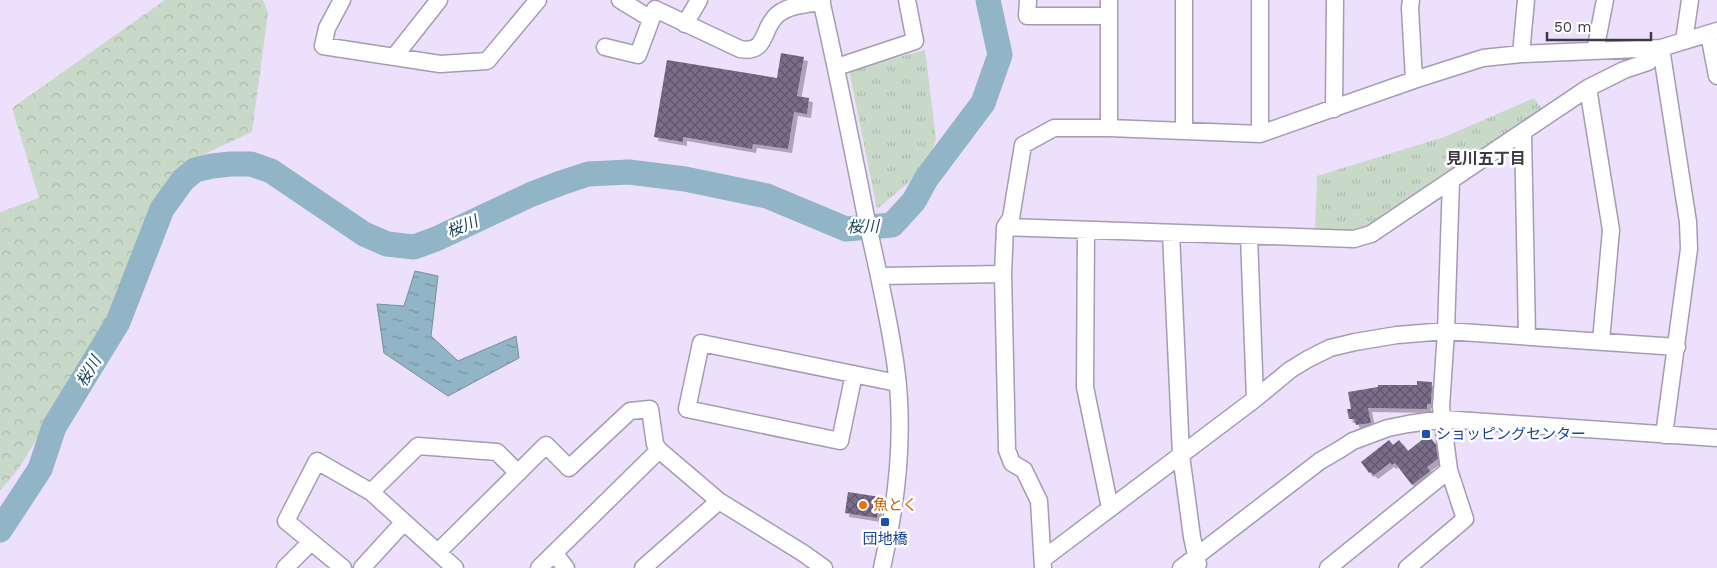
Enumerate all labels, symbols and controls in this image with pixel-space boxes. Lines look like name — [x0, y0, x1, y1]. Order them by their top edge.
scale bar — [1547, 10, 1651, 42]
text: 50 m — [1554, 18, 1591, 36]
district label: 見川五丁目 — [1446, 149, 1526, 168]
water label: 桜川 — [444, 211, 482, 241]
water label: 桜川 — [847, 217, 881, 236]
water label: 桜川 — [72, 351, 106, 390]
place label: ショッピングセンター — [1436, 425, 1586, 443]
marker: ショッピングセンター — [1420, 428, 1432, 440]
place label: 魚とく — [873, 496, 918, 514]
marker: 魚とく — [857, 499, 869, 511]
marker: 団地橋 — [879, 516, 891, 528]
place label: 団地橋 — [862, 530, 908, 548]

